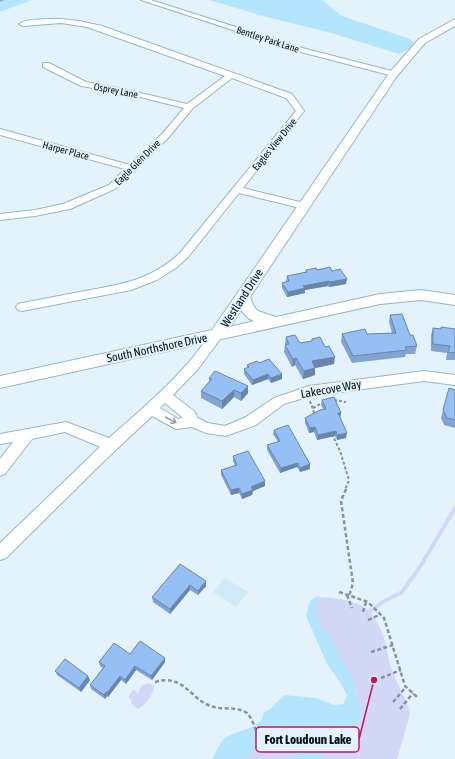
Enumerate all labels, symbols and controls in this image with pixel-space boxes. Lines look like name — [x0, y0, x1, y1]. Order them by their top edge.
street label: Bentley Park Lane — [235, 24, 301, 55]
street label: Osprey Lane — [93, 81, 139, 100]
street label: Eagles View Drive — [250, 116, 299, 172]
street label: Eagle Glen Drive — [112, 137, 163, 187]
street label: Harper Place — [42, 139, 91, 162]
street label: Westland Drive — [218, 266, 266, 330]
street label: South Northshore Drive — [105, 331, 209, 365]
street label: Lakecove Way — [300, 377, 362, 401]
one-way arrow — [165, 417, 177, 424]
callout: Fort Loudoun Lake — [256, 727, 359, 752]
text: Fort Loudoun Lake — [265, 732, 351, 747]

